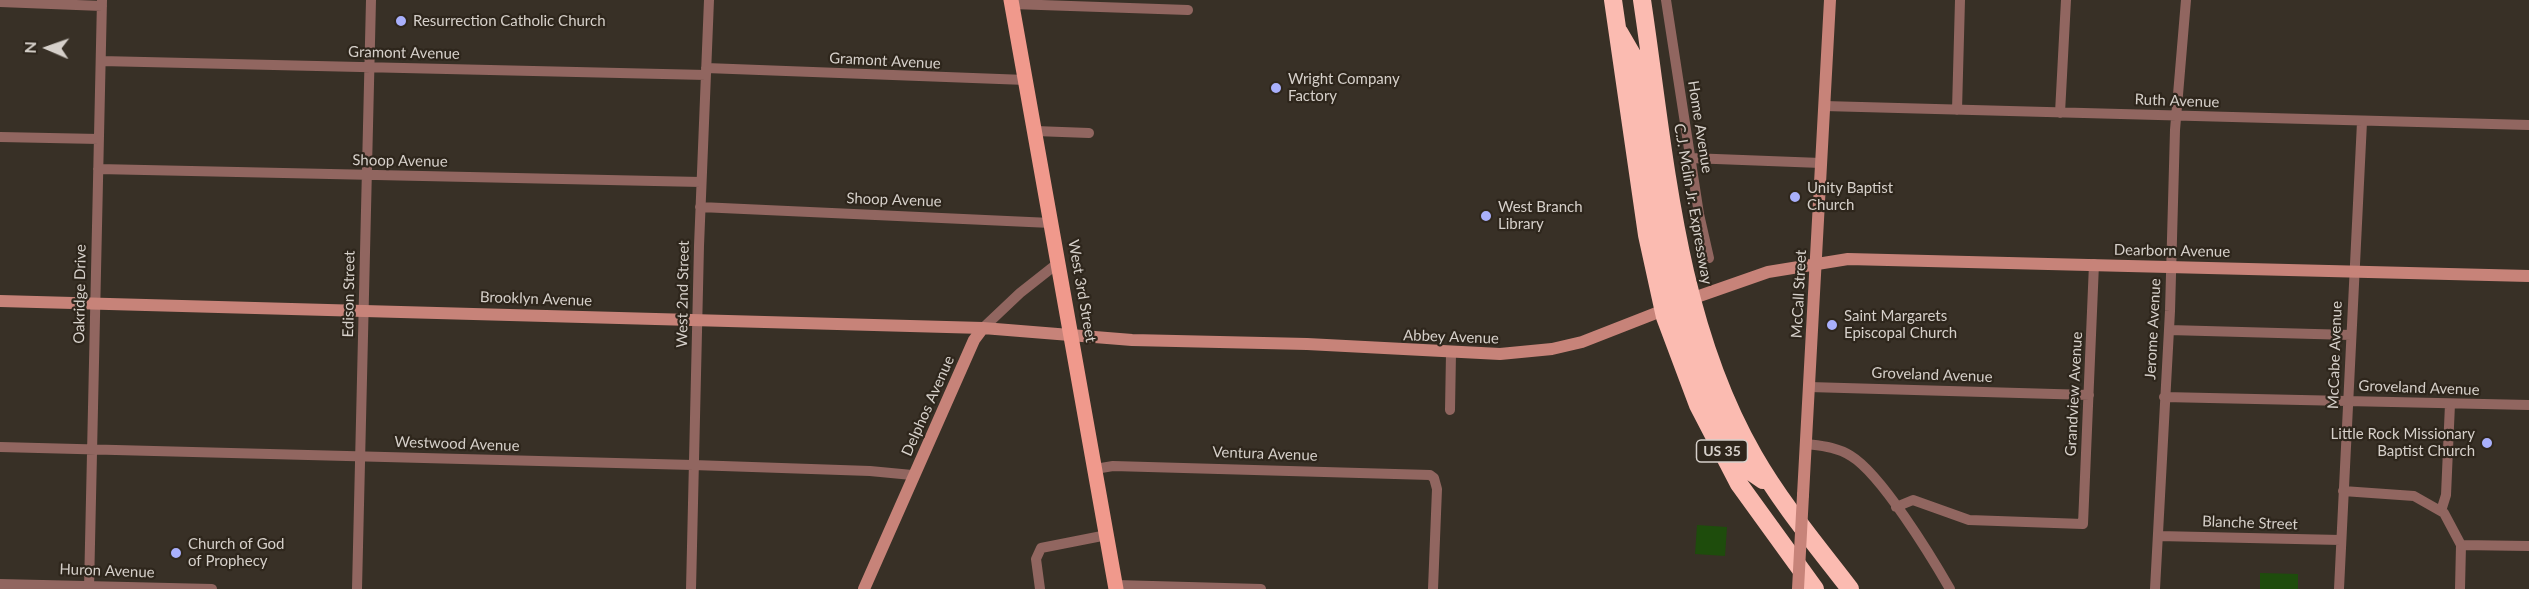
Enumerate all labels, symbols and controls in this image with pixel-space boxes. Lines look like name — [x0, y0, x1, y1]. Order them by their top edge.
place label: Resurrection Catholic Church — [413, 12, 606, 30]
marker: Resurrection Catholic Church — [394, 14, 408, 28]
north arrow — [18, 18, 78, 78]
text: N — [20, 41, 39, 54]
street label: Gramont Avenue — [348, 43, 460, 63]
street label: Gramont Avenue — [829, 49, 941, 73]
place label: Wright Company Factory — [1288, 70, 1400, 105]
street label: Home Avenue — [1684, 79, 1716, 175]
marker: Wright Company Factory — [1269, 81, 1283, 95]
street label: Ruth Avenue — [2134, 91, 2220, 111]
street label: C.J. Mclin Jr. Expressway — [1670, 122, 1716, 286]
street label: Shoop Avenue — [352, 151, 448, 171]
place label: Unity Baptist Church — [1807, 179, 1893, 214]
street label: Shoop Avenue — [846, 189, 942, 211]
marker: Unity Baptist Church — [1788, 190, 1802, 204]
place label: West Branch Library — [1498, 198, 1583, 233]
marker: West Branch Library — [1479, 209, 1493, 223]
street label: West 3rd Street — [1064, 238, 1100, 344]
street label: West 2nd Street — [673, 240, 693, 348]
street label: Dearborn Avenue — [2114, 241, 2230, 261]
street label: Oakridge Drive — [70, 244, 90, 344]
street label: McCall Street — [1788, 249, 1810, 339]
street label: Edison Street — [339, 250, 359, 338]
street label: Jerome Avenue — [2141, 278, 2165, 380]
street label: Brooklyn Avenue — [479, 288, 593, 310]
street label: McCabe Avenue — [2324, 301, 2346, 409]
place label: Saint Margarets Episcopal Church — [1844, 307, 1957, 342]
marker: Saint Margarets Episcopal Church — [1825, 318, 1839, 332]
street label: Abbey Avenue — [1403, 326, 1499, 348]
street label: Grandview Avenue — [2062, 331, 2086, 457]
street label: Delphos Avenue — [898, 353, 958, 459]
street label: Groveland Avenue — [1871, 364, 1993, 386]
street label: Groveland Avenue — [2358, 377, 2480, 399]
place label: Little Rock Missionary Baptist Church — [2331, 425, 2475, 460]
street label: Westwood Avenue — [394, 433, 520, 455]
marker: Little Rock Missionary Baptist Church — [2480, 436, 2494, 450]
road number: US 35 — [1696, 440, 1748, 462]
street label: Ventura Avenue — [1212, 443, 1318, 465]
street label: Blanche Street — [2202, 512, 2298, 534]
place label: Church of God of Prophecy — [188, 535, 284, 570]
marker: Church of God of Prophecy — [169, 546, 183, 560]
street label: Huron Avenue — [59, 560, 155, 582]

